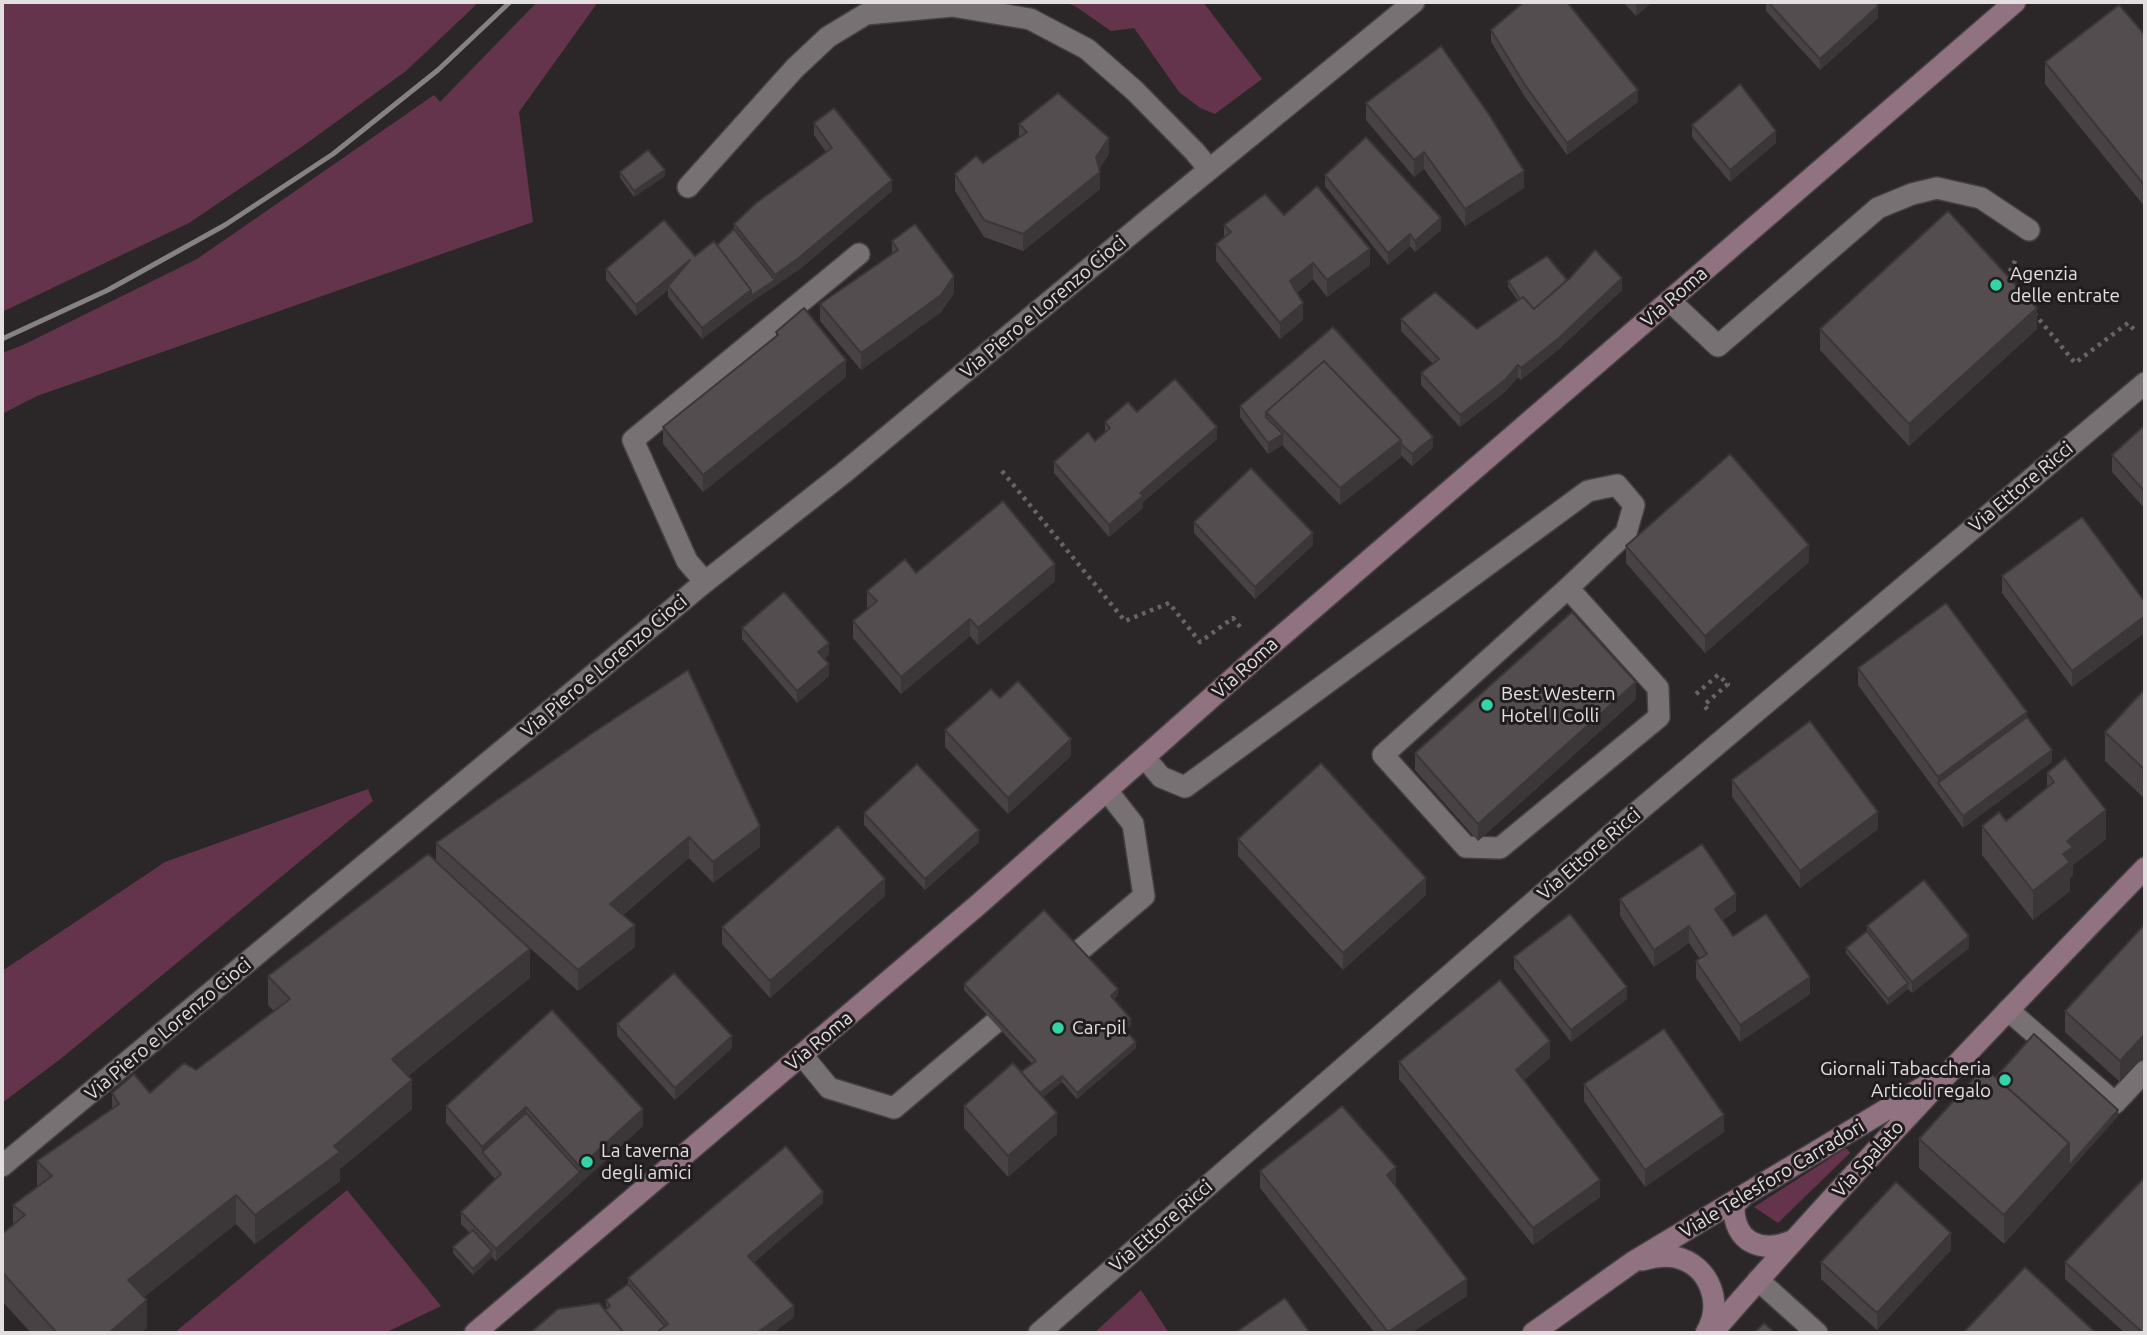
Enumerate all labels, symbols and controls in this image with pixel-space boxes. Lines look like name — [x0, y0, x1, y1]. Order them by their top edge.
street label: Via Piero e Lorenzo Cioci — [955, 231, 1131, 383]
street label: Via Roma — [1636, 262, 1712, 332]
place label: Agenzia delle entrate — [2010, 263, 2120, 307]
marker: Agenzia delle entrate — [1988, 277, 2004, 293]
street label: Via Ettore Ricci — [1964, 437, 2078, 537]
street label: Via Piero e Lorenzo Cioci — [516, 590, 692, 742]
street label: Via Roma — [1207, 633, 1283, 703]
place label: Best Western Hotel I Colli — [1501, 683, 1616, 727]
marker: Best Western Hotel I Colli — [1479, 697, 1495, 713]
street label: Via Ettore Ricci — [1533, 803, 1645, 905]
street label: Via Piero e Lorenzo Cioci — [80, 953, 256, 1105]
street label: Via Roma — [781, 1006, 857, 1076]
place label: Car-pil — [1072, 1017, 1126, 1039]
marker: Car-pil — [1050, 1020, 1066, 1036]
place label: Giornali Tabaccheria Articoli regalo — [1820, 1058, 1991, 1102]
marker: Giornali Tabaccheria Articoli regalo — [1997, 1072, 2013, 1088]
street label: Viale Telesforo Carradori — [1676, 1115, 1868, 1243]
street label: Via Spalato — [1828, 1116, 1908, 1202]
place label: La taverna degli amici — [601, 1140, 692, 1184]
marker: La taverna degli amici — [579, 1154, 595, 1170]
street label: Via Ettore Ricci — [1105, 1175, 1217, 1277]

